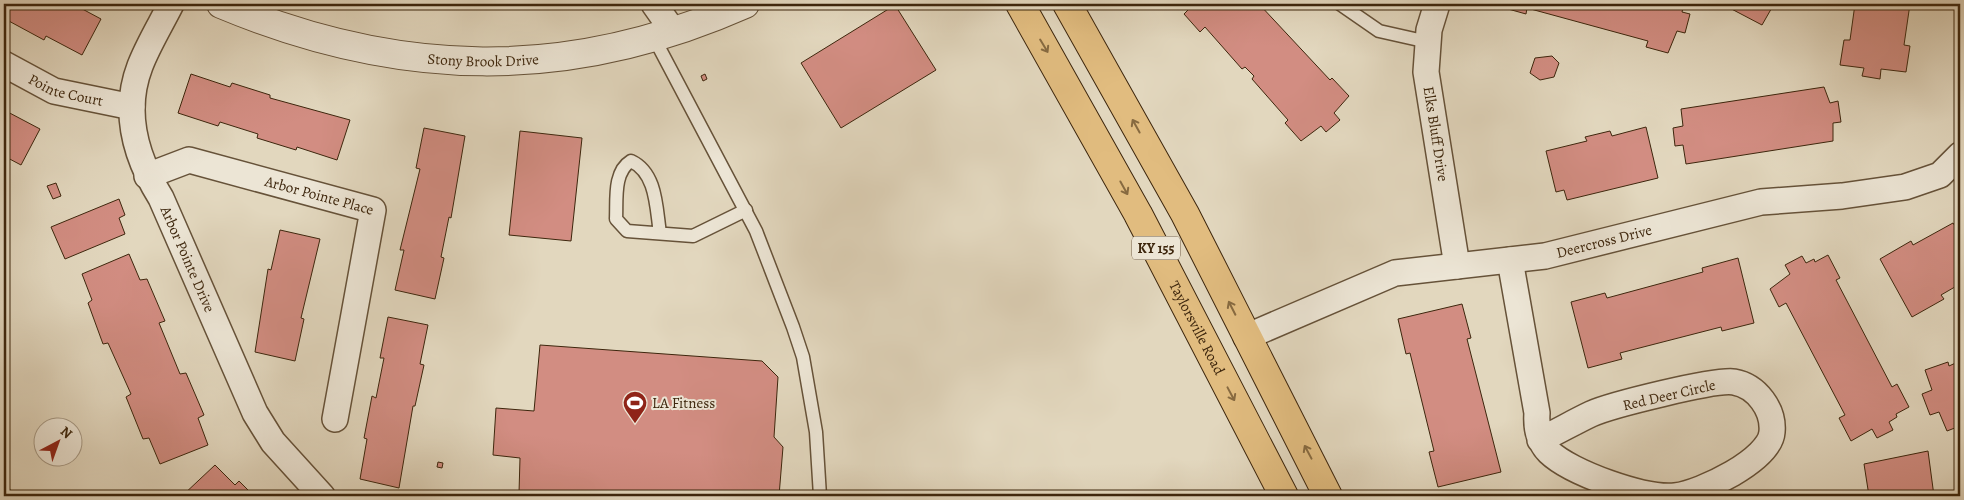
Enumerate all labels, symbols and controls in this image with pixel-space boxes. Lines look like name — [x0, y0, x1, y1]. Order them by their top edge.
one-way arrow — [1040, 38, 1050, 52]
street label: Stony Brook Drive — [426, 48, 540, 71]
street label: Pointe Court — [25, 69, 105, 111]
street label: Elks Bluff Drive — [1418, 85, 1453, 183]
one-way arrow — [1131, 118, 1141, 133]
street label: Arbor Pointe Place — [262, 171, 376, 220]
one-way arrow — [1119, 180, 1129, 194]
street label: Arbor Pointe Drive — [155, 202, 220, 316]
street label: Deercross Drive — [1554, 220, 1654, 263]
road number: KY 155 — [1132, 237, 1180, 260]
street label: Taylorsville Road — [1164, 277, 1230, 379]
one-way arrow — [1227, 301, 1236, 316]
street label: Red Deer Circle — [1621, 375, 1718, 415]
one-way arrow — [1227, 386, 1236, 401]
sports icon: LA Fitness — [622, 390, 648, 424]
place label: LA Fitness — [652, 393, 715, 413]
north arrow — [32, 418, 82, 468]
text: N — [56, 422, 76, 443]
one-way arrow — [1303, 445, 1312, 460]

